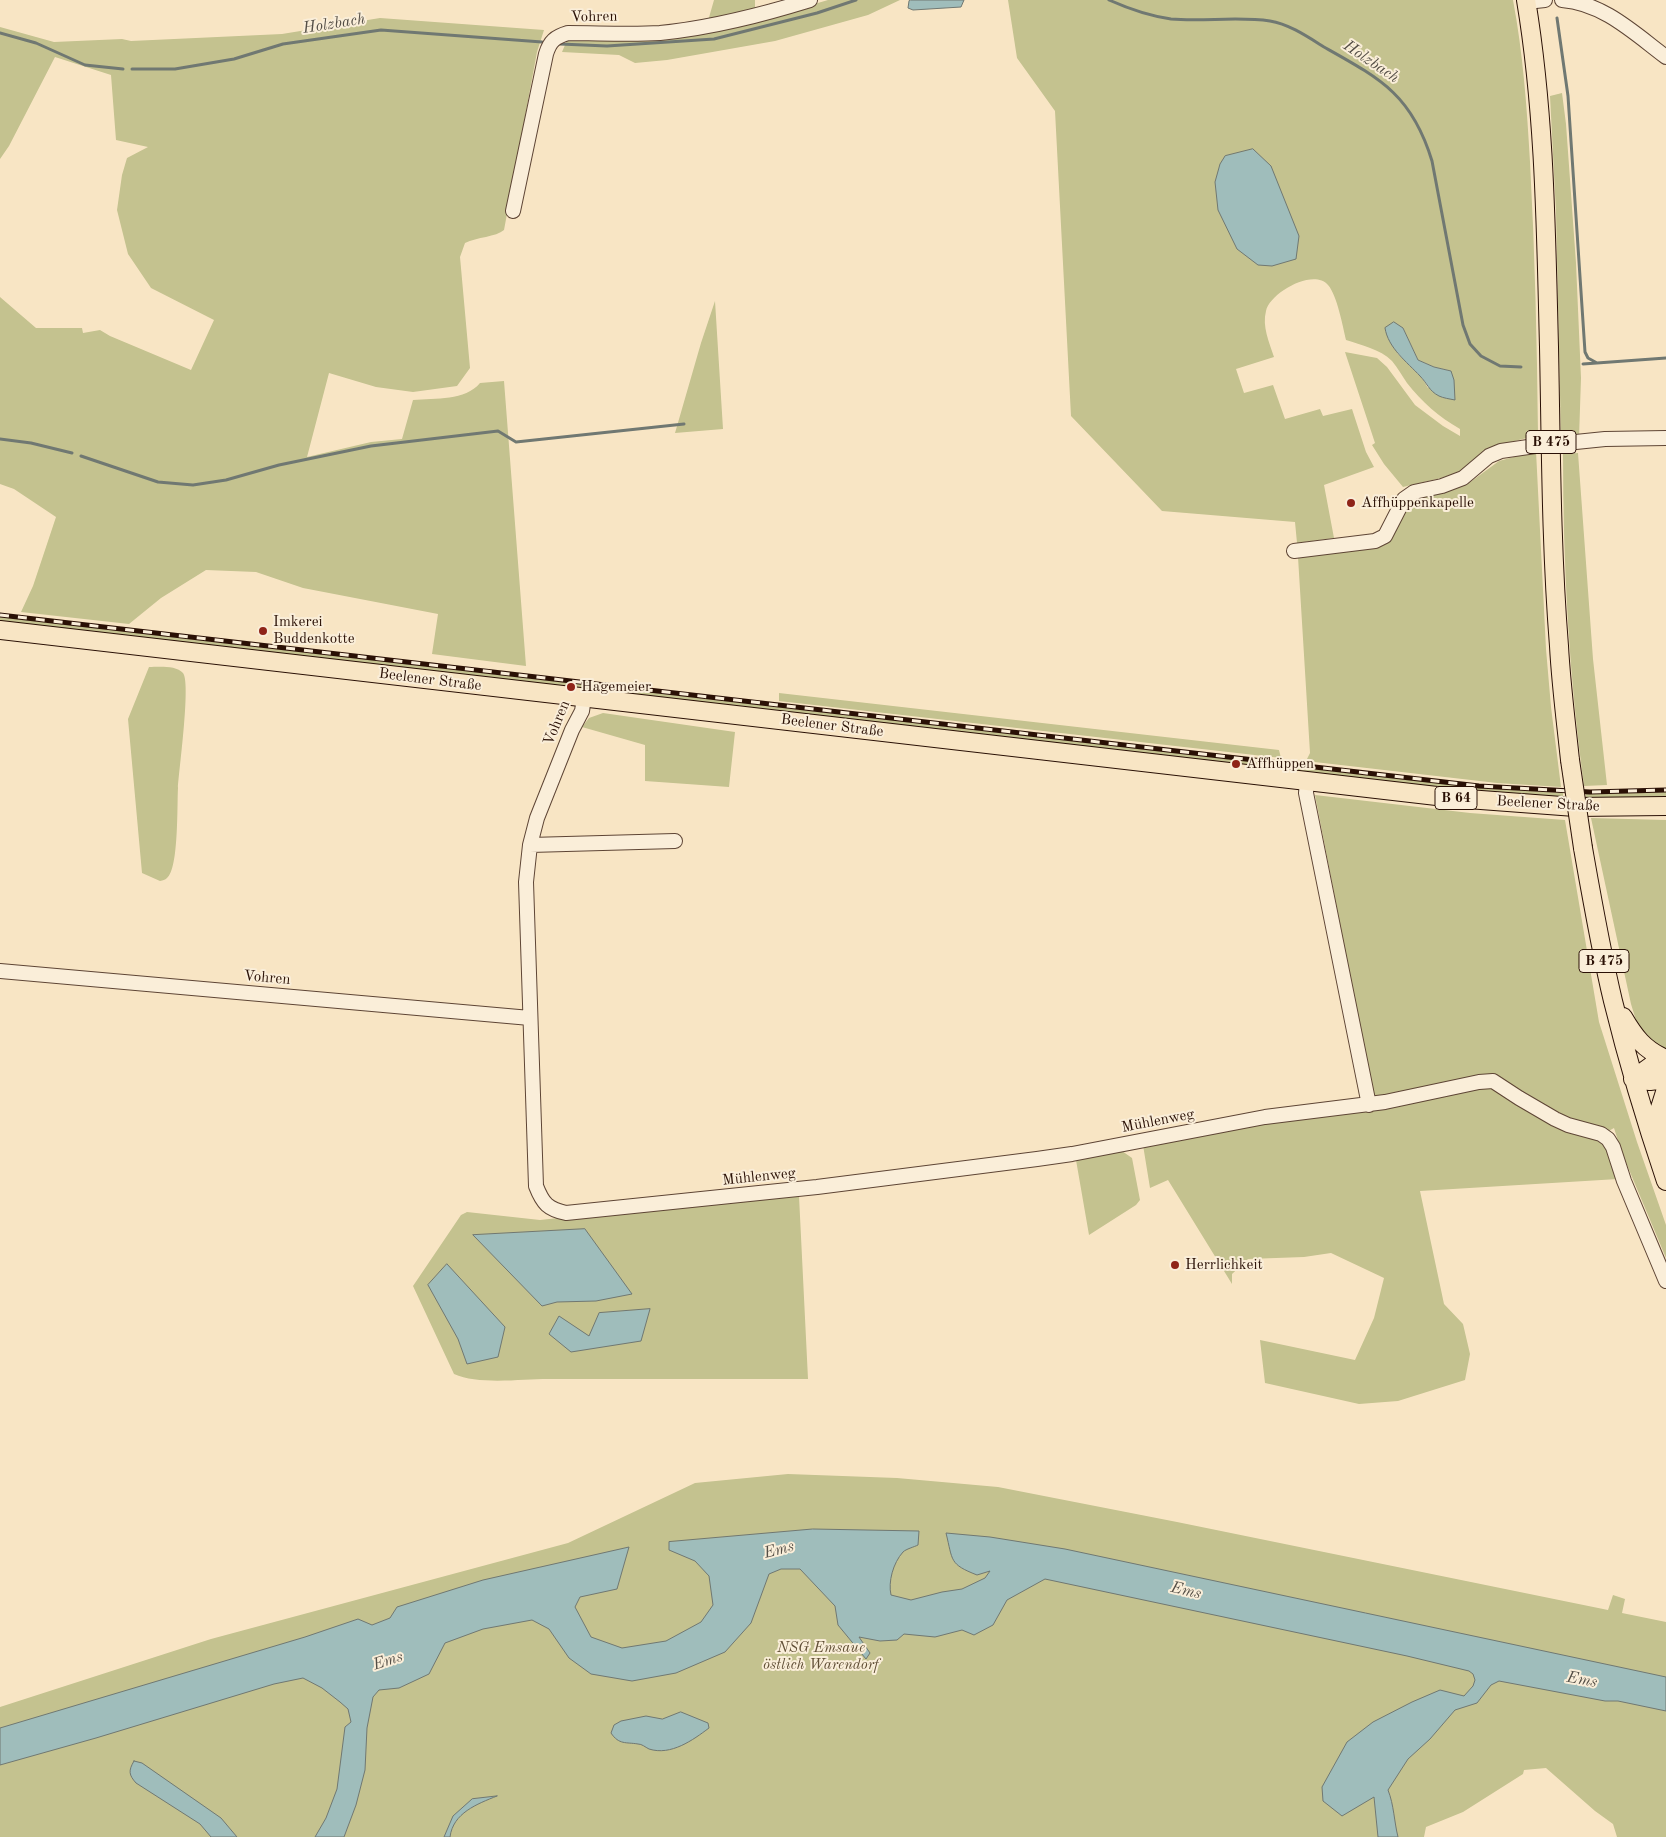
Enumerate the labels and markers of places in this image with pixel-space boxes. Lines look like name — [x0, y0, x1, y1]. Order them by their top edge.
place label: Affhüppenkapelle — [1361, 494, 1474, 512]
marker: Affhüppenkapelle — [1345, 497, 1357, 509]
place label: Imkerei Buddenkotte — [273, 613, 355, 648]
marker: Imkerei Buddenkotte — [257, 625, 269, 637]
place label: Hagemeier — [581, 678, 651, 696]
marker: Hagemeier — [565, 681, 577, 693]
place label: Affhüppen — [1246, 755, 1314, 773]
marker: Affhüppen — [1230, 758, 1242, 770]
place label: Herrlichkeit — [1185, 1256, 1263, 1274]
marker: Herrlichkeit — [1169, 1259, 1181, 1271]

